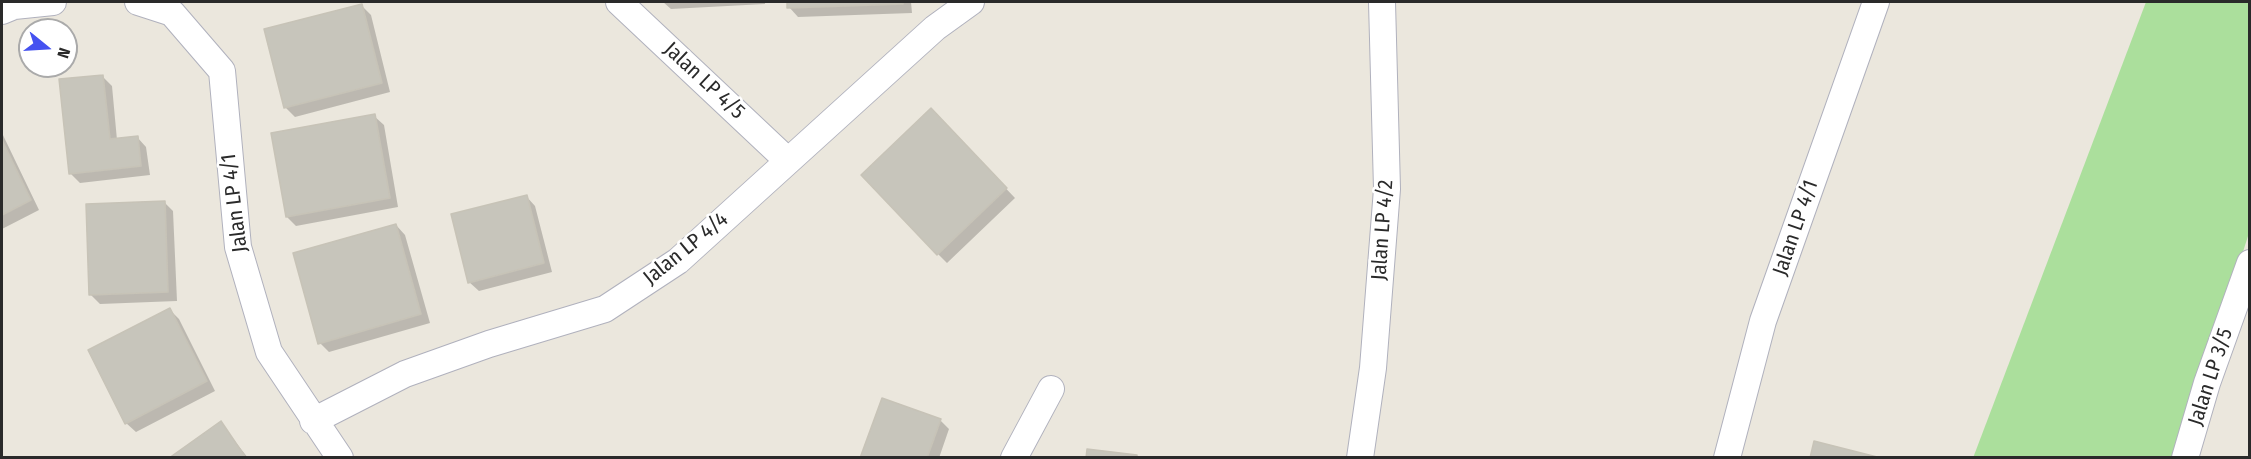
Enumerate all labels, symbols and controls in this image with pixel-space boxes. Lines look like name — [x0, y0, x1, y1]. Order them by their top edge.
north arrow — [18, 18, 78, 78]
street label: Jalan LP 4/5 — [658, 37, 750, 125]
text: N — [53, 46, 74, 61]
street label: Jalan LP 4/1 — [216, 152, 254, 254]
street label: Jalan LP 4/1 — [1768, 177, 1824, 279]
street label: Jalan LP 4/2 — [1367, 179, 1399, 281]
street label: Jalan LP 4/4 — [639, 207, 733, 291]
street label: Jalan LP 3/5 — [2183, 325, 2239, 429]

